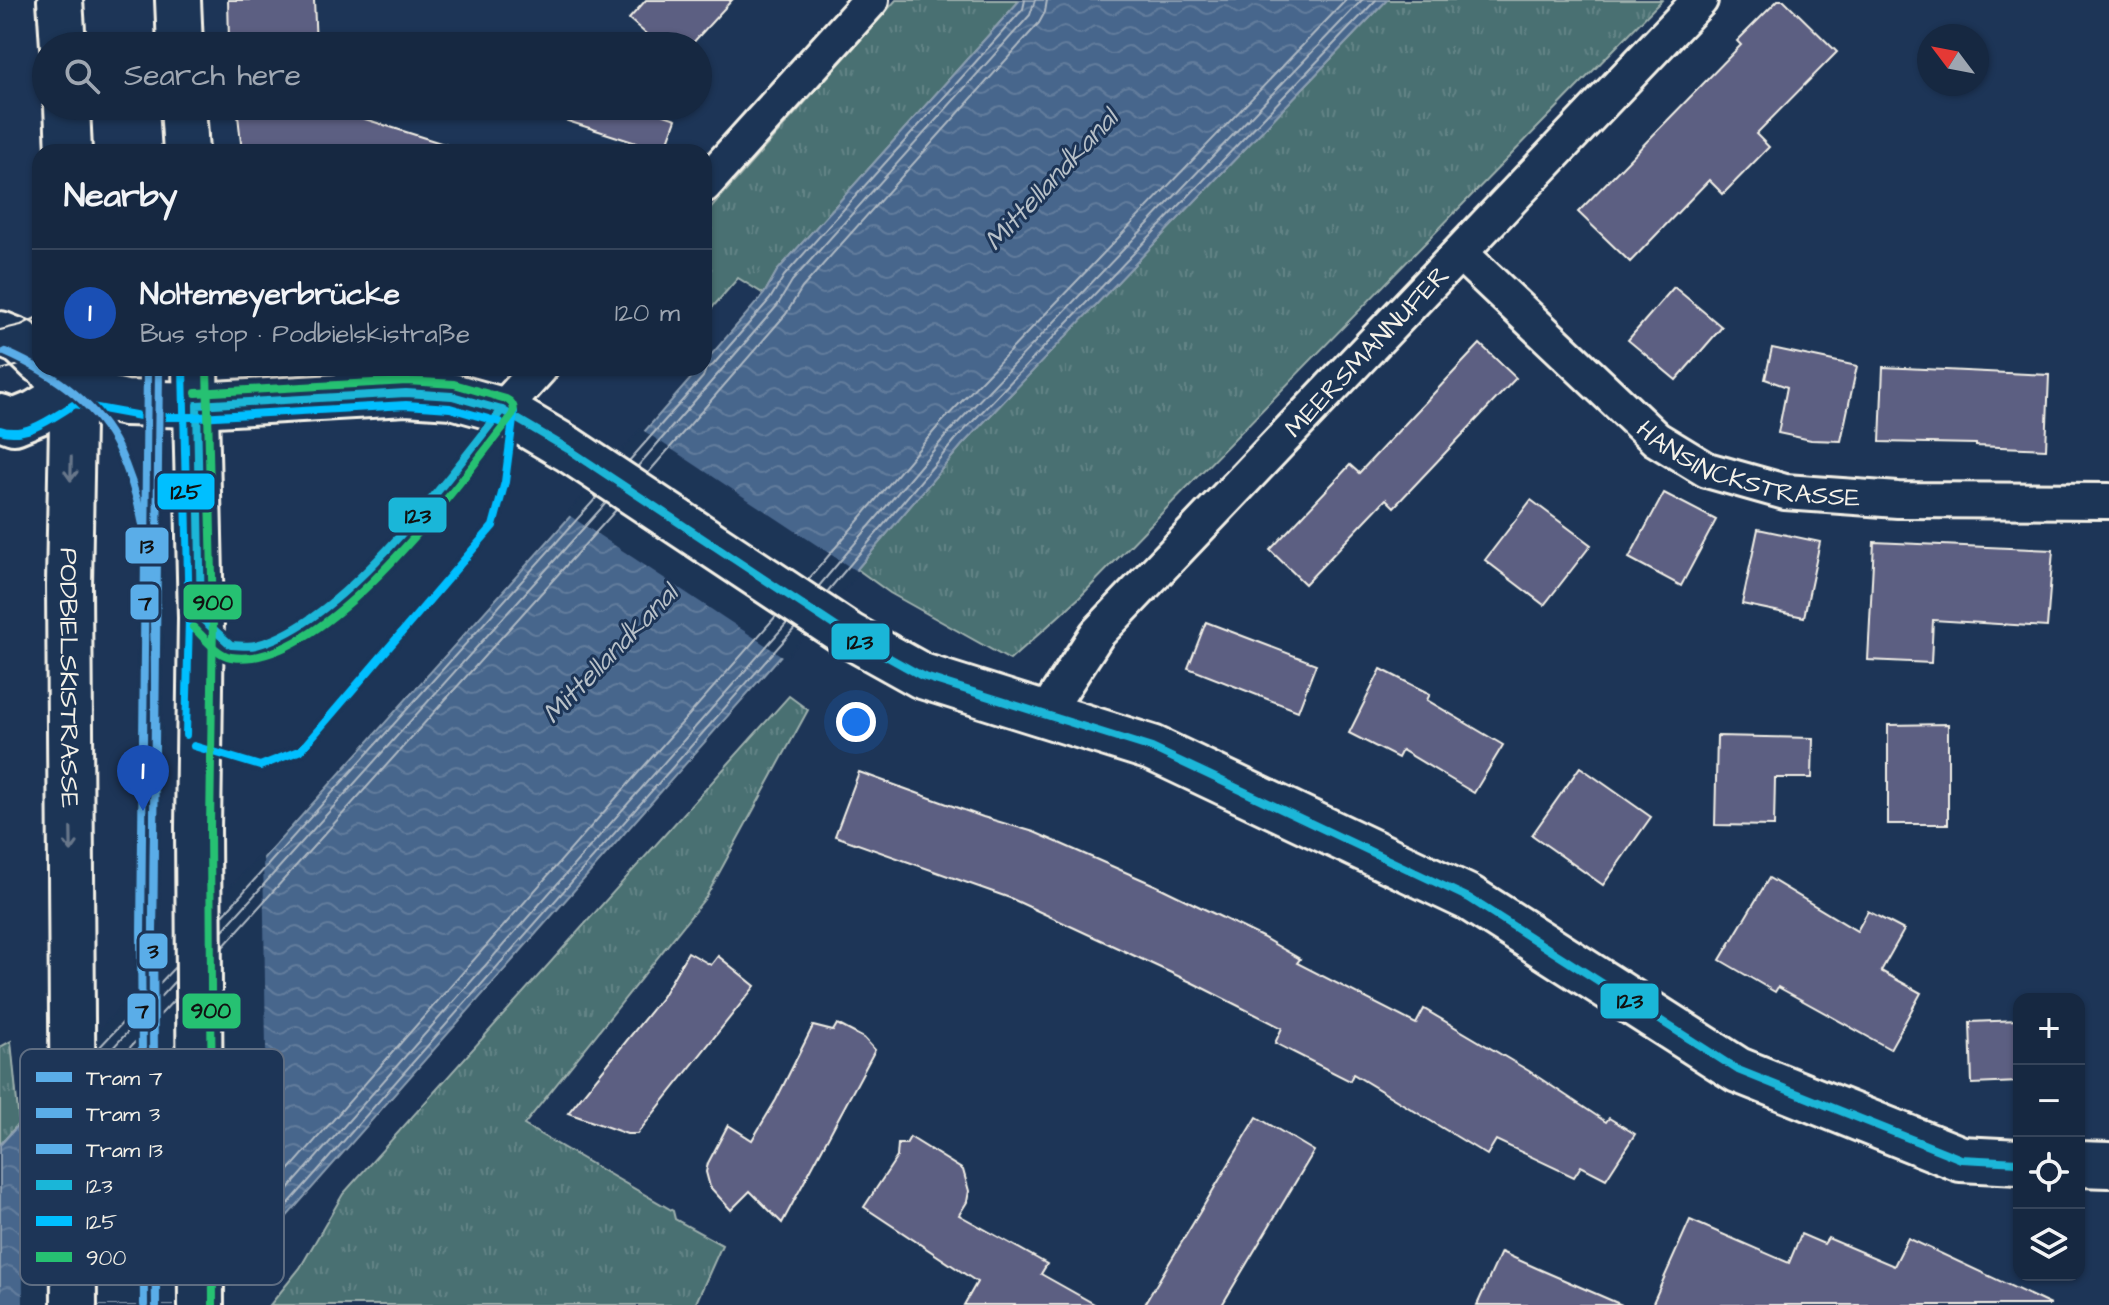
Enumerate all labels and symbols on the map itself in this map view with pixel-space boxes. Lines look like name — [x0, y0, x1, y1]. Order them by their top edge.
north arrow — [1917, 24, 1989, 96]
water label: Mittellandkanal — [975, 98, 1129, 259]
street label: MEERSMANNUFER — [1276, 258, 1457, 446]
street label: HANSINCKSTRASSE — [1628, 412, 1861, 516]
one-way arrow — [64, 455, 79, 481]
line badge: 125 — [156, 472, 216, 511]
text: 125 — [171, 477, 202, 508]
line badge: 123 — [387, 496, 448, 534]
text: 123 — [405, 501, 432, 532]
line badge: 13 — [124, 526, 170, 565]
text: 13 — [140, 531, 155, 562]
street label: PODBIELSKISTRASSE — [50, 548, 88, 808]
water label: Mittellandkanal — [533, 573, 689, 733]
line badge: 7 — [129, 583, 160, 621]
line badge: 900 — [182, 583, 243, 621]
text: 7 — [137, 588, 152, 619]
text: 900 — [193, 588, 233, 619]
line badge: 123 — [830, 622, 891, 661]
text: 123 — [847, 627, 874, 658]
your location — [836, 702, 876, 742]
pin: 1 — [117, 745, 169, 811]
one-way arrow — [63, 826, 79, 853]
line badge: 3 — [138, 932, 169, 970]
text: 3 — [146, 936, 159, 967]
line badge: 123 — [1599, 982, 1660, 1020]
text: 123 — [1617, 986, 1644, 1017]
line badge: 7 — [126, 992, 157, 1030]
line badge: 900 — [181, 992, 242, 1030]
text: 7 — [134, 996, 149, 1027]
text: 900 — [191, 996, 231, 1027]
legend — [20, 1049, 284, 1285]
text: Tram 7 — [86, 1063, 163, 1094]
text: Tram 3 — [86, 1099, 160, 1130]
text: Tram 13 — [86, 1135, 163, 1166]
text: 123 — [86, 1171, 113, 1202]
text: 125 — [86, 1207, 117, 1238]
text: 900 — [86, 1243, 126, 1274]

